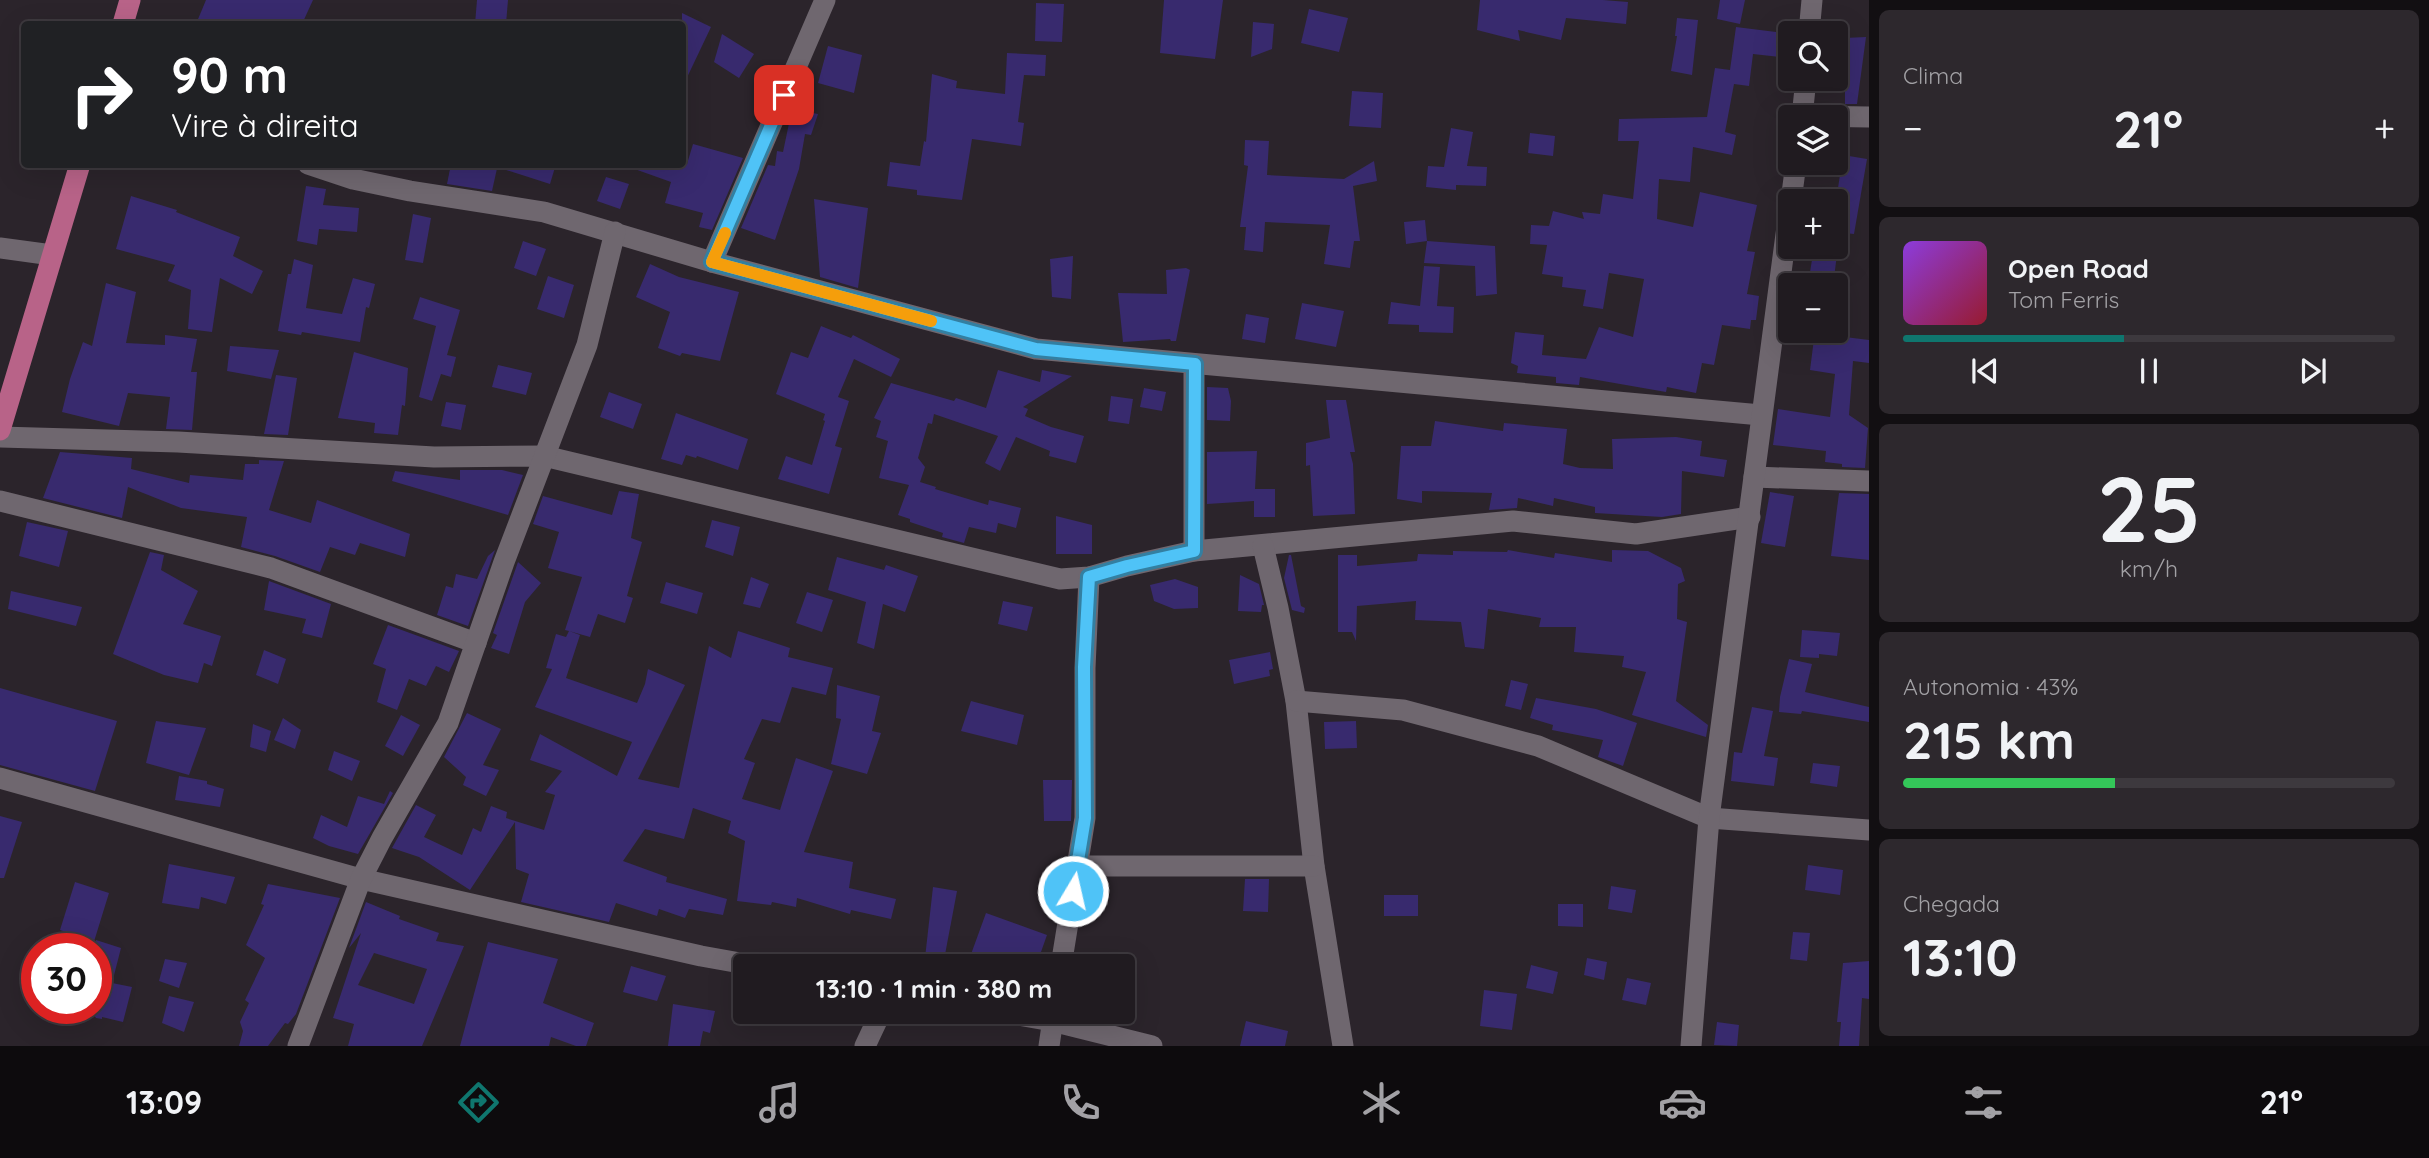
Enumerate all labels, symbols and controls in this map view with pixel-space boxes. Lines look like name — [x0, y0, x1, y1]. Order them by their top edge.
map controls — [1778, 21, 1848, 343]
button: search — [1778, 21, 1848, 91]
text: 90 m — [171, 44, 288, 105]
icon: right — [56, 49, 147, 140]
text: Clima — [1903, 61, 1963, 90]
pin — [754, 65, 814, 125]
icon: arrive — [765, 76, 803, 114]
text: 21° — [2113, 96, 2183, 161]
text: − — [1903, 104, 1923, 152]
text: + — [2374, 104, 2395, 152]
text: Vire à direita — [171, 105, 359, 145]
button: layers — [1778, 105, 1848, 175]
button: + — [1778, 189, 1848, 259]
text: Open Road — [2008, 252, 2149, 285]
button: − — [1778, 273, 1848, 343]
text: Tom Ferris — [2008, 285, 2119, 314]
icon: previous — [1966, 352, 2004, 390]
icon: pause — [2130, 352, 2168, 390]
icon: next — [2294, 352, 2332, 390]
text: 25 — [2097, 451, 2201, 565]
text: km/h — [2120, 554, 2178, 583]
text: Autonomia · 43% — [1903, 672, 2078, 701]
text: 215 km — [1903, 707, 2075, 772]
position arrow — [1036, 854, 1110, 928]
text: Chegada — [1903, 889, 2000, 918]
text: 13:10 — [1903, 924, 2018, 989]
speed limit sign: 30 — [21, 933, 112, 1024]
text: 13:10 · 1 min · 380 m — [816, 972, 1052, 1005]
icon: directions — [454, 1078, 503, 1127]
icon: music — [755, 1078, 804, 1127]
icon: phone — [1056, 1078, 1105, 1127]
icon: climate — [1357, 1078, 1406, 1127]
icon: car — [1658, 1078, 1707, 1127]
icon: filters — [1959, 1078, 2008, 1127]
text: 13:09 — [126, 1082, 202, 1122]
text: 21° — [2260, 1082, 2303, 1122]

